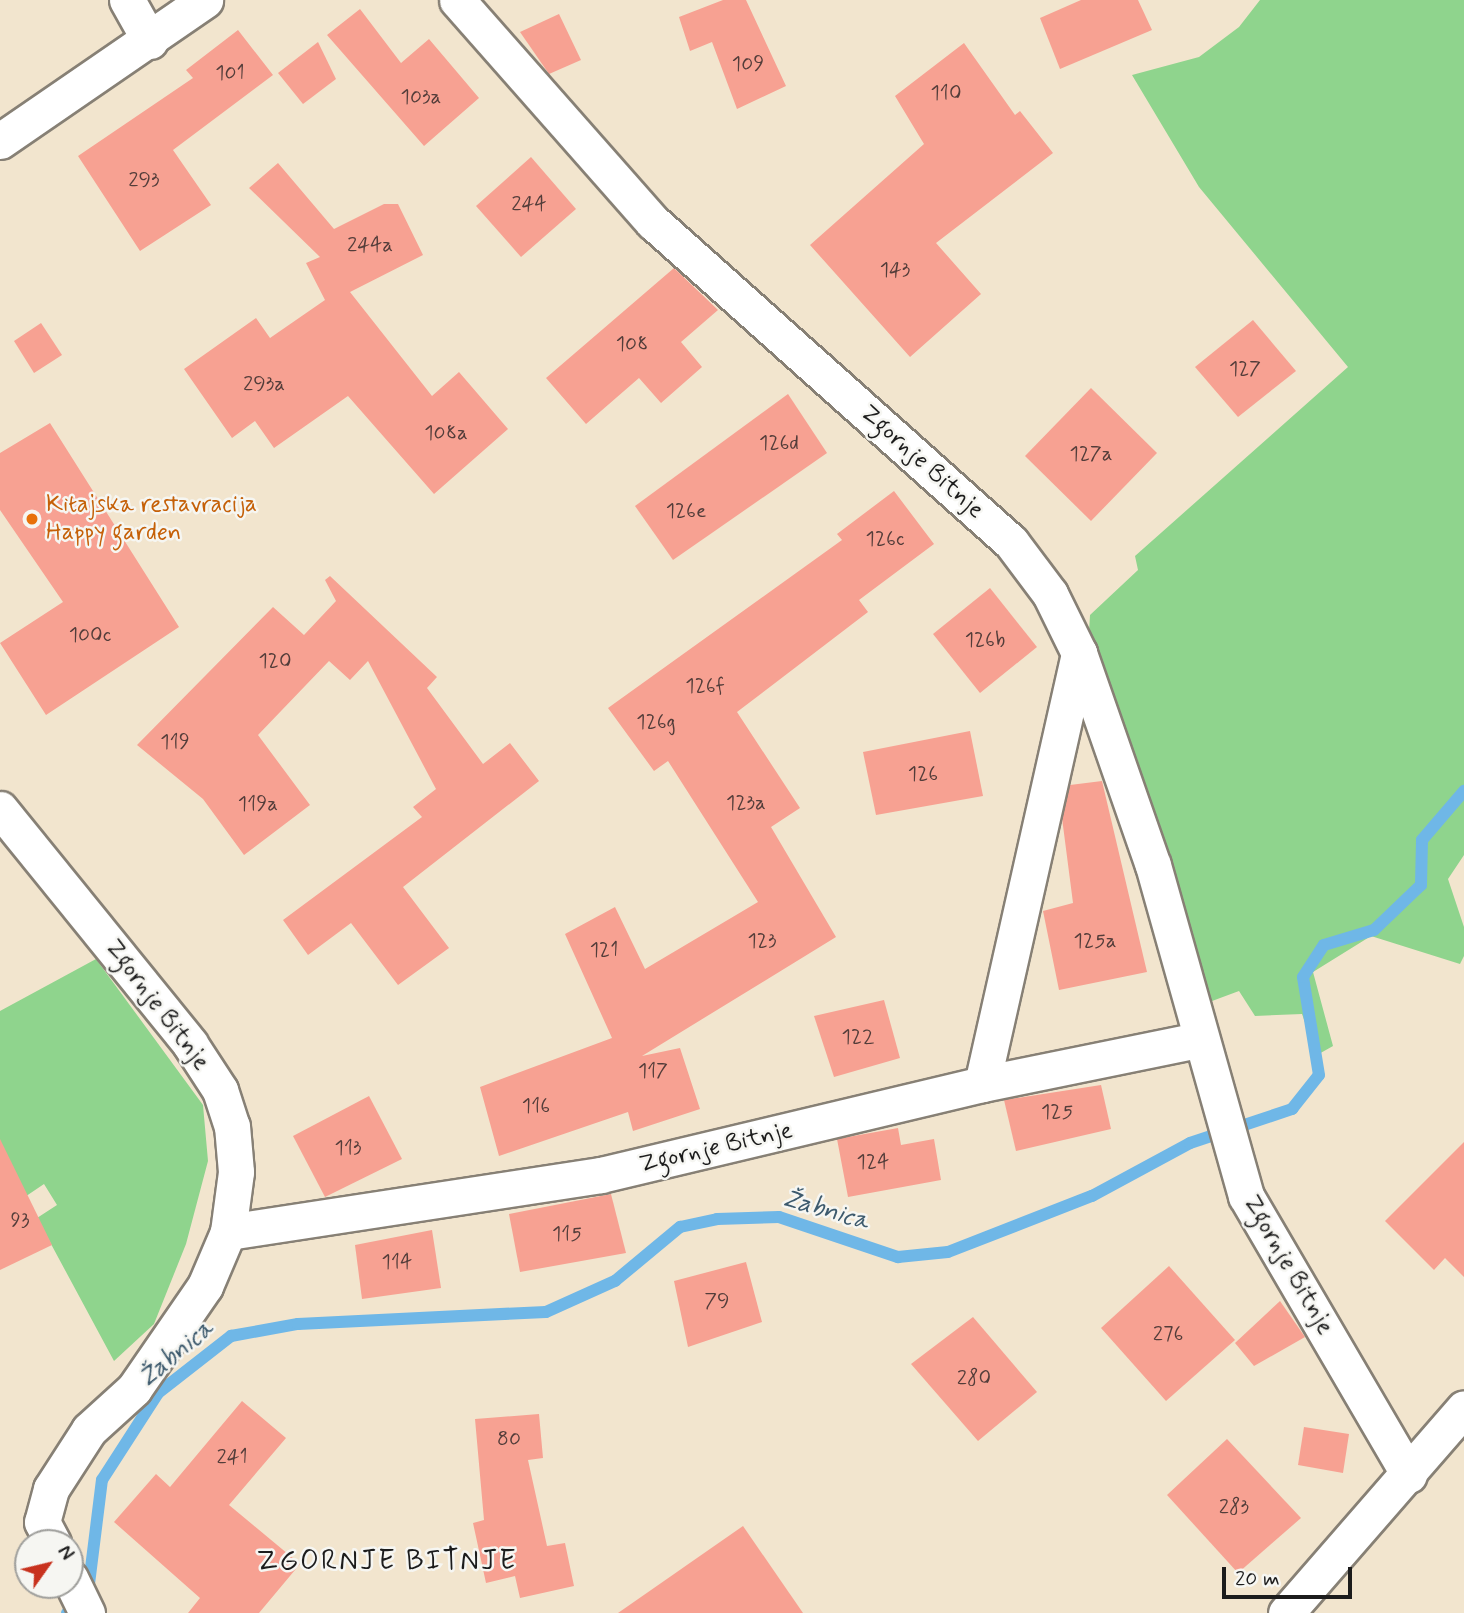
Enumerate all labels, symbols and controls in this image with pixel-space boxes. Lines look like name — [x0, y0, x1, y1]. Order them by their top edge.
house number: 109 — [732, 51, 764, 77]
house number: 101 — [215, 60, 245, 86]
house number: 110 — [930, 80, 962, 106]
house number: 103a — [401, 84, 441, 110]
house number: 293 — [128, 167, 160, 193]
house number: 244 — [511, 191, 547, 217]
house number: 244a — [347, 232, 393, 258]
house number: 143 — [880, 257, 910, 283]
house number: 108 — [616, 331, 648, 357]
house number: 127 — [1229, 356, 1261, 382]
house number: 293a — [243, 371, 285, 397]
street label: Zgornje Bitnje — [854, 399, 990, 525]
house number: 108a — [424, 420, 468, 446]
house number: 126d — [759, 430, 799, 456]
house number: 127a — [1070, 441, 1112, 467]
place label: Kitajska restavracija Happy garden — [46, 491, 257, 547]
house number: 126e — [666, 498, 706, 524]
marker: Kitajska restavracija Happy garden — [24, 511, 40, 527]
house number: 126c — [866, 526, 904, 552]
house number: 100c — [69, 622, 111, 648]
house number: 126b — [965, 627, 1005, 653]
house number: 120 — [258, 648, 292, 674]
house number: 126f — [685, 673, 725, 699]
house number: 126g — [636, 709, 676, 735]
house number: 119 — [160, 729, 190, 755]
house number: 126 — [908, 761, 938, 787]
house number: 123a — [726, 790, 766, 816]
house number: 119a — [238, 791, 278, 817]
house number: 123 — [747, 928, 777, 954]
house number: 125a — [1074, 928, 1116, 954]
street label: Zgornje Bitnje — [99, 934, 215, 1076]
house number: 121 — [590, 937, 618, 963]
house number: 122 — [842, 1024, 874, 1050]
house number: 117 — [638, 1058, 668, 1084]
house number: 116 — [522, 1093, 550, 1119]
house number: 125 — [1041, 1099, 1073, 1125]
street label: Zgornje Bitnje — [637, 1116, 795, 1180]
house number: 113 — [335, 1135, 361, 1161]
house number: 124 — [857, 1149, 889, 1175]
water label: Žabnica — [780, 1184, 872, 1238]
street label: Zgornje Bitnje — [1237, 1190, 1339, 1340]
house number: 93 — [10, 1207, 30, 1233]
house number: 115 — [552, 1221, 582, 1247]
house number: 114 — [382, 1249, 412, 1275]
house number: 79 — [704, 1288, 730, 1314]
water label: Žabnica — [133, 1314, 221, 1394]
house number: 276 — [1153, 1321, 1183, 1347]
house number: 280 — [957, 1365, 991, 1391]
house number: 80 — [497, 1426, 521, 1452]
house number: 241 — [216, 1444, 248, 1470]
house number: 283 — [1219, 1494, 1249, 1520]
north arrow — [14, 1529, 84, 1599]
text: N — [51, 1541, 79, 1565]
district label: ZGORNJE BITNJE — [253, 1545, 521, 1579]
scale bar — [1226, 1554, 1356, 1598]
text: 20 m — [1235, 1565, 1280, 1593]

